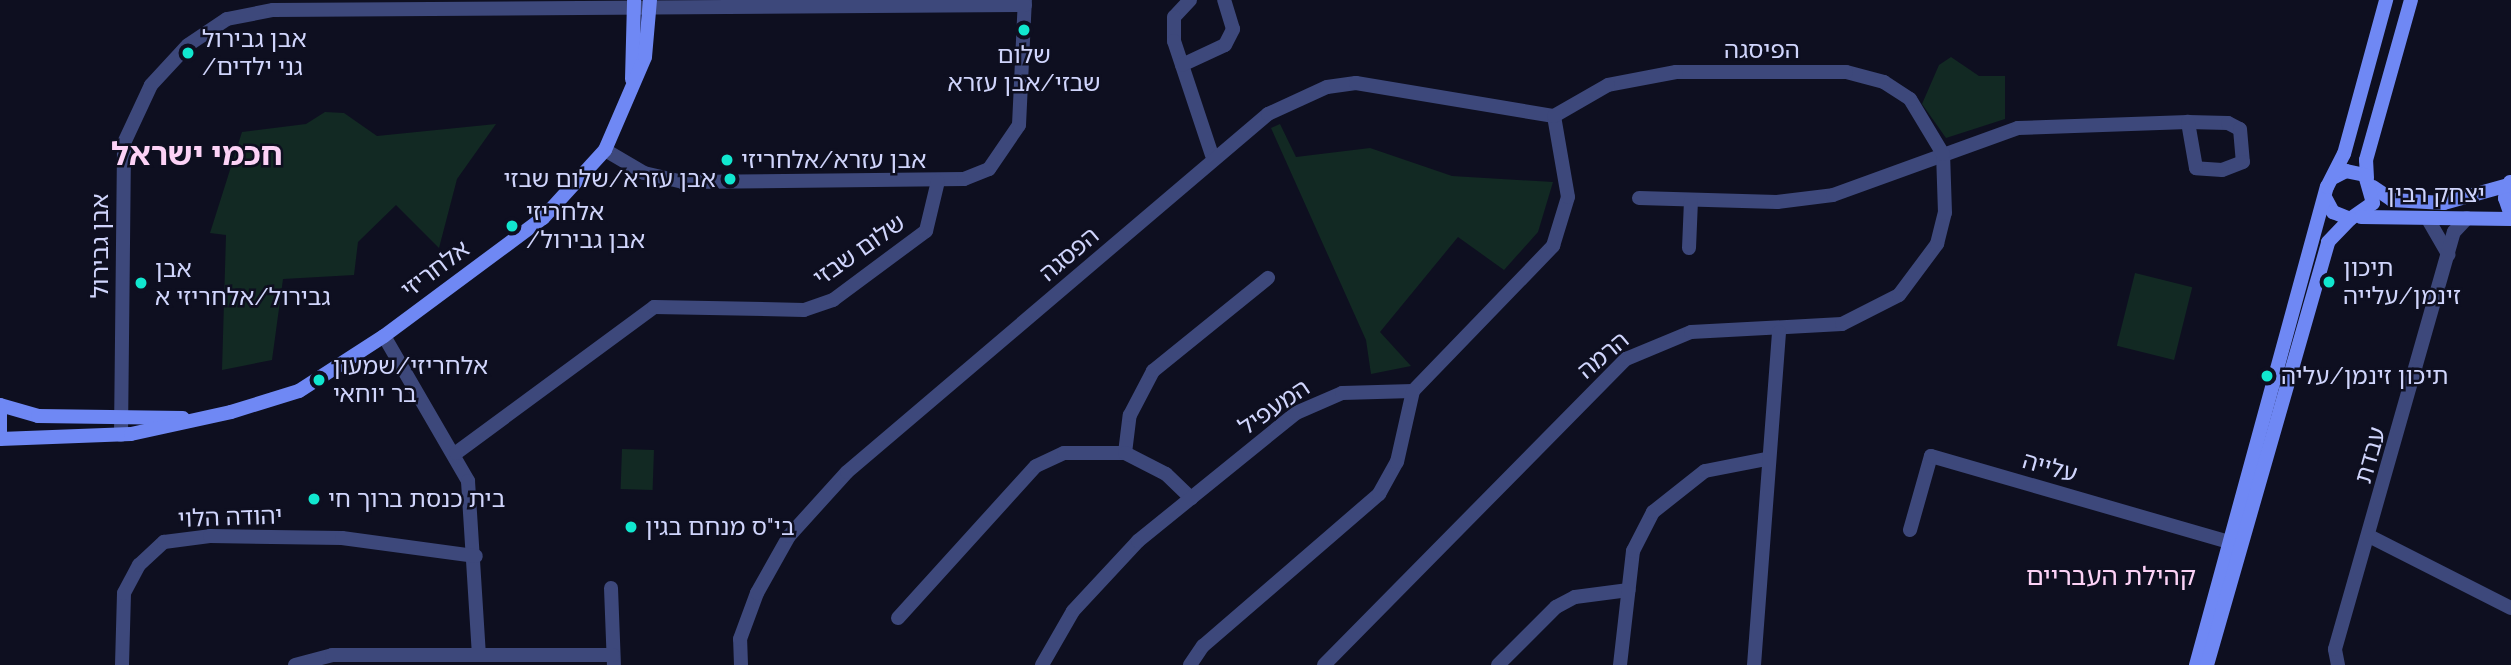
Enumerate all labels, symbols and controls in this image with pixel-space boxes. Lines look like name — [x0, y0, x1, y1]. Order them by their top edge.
marker: שלום שבזי/אבן עזרא — [1016, 22, 1032, 38]
place label: אבן גבירול /גני ילדים — [202, 25, 307, 81]
street label: הפיסגה — [1724, 36, 1800, 64]
place label: שלום שבזי/אבן עזרא — [948, 41, 1100, 97]
marker: אבן גבירול /גני ילדים — [180, 45, 196, 61]
district label: חכמי ישראל — [111, 135, 283, 173]
place label: אבן עזרא/אלחריזי — [741, 146, 926, 174]
marker: אבן עזרא/אלחריזי — [719, 152, 735, 168]
place label: אבן עזרא/שלום שבזי — [503, 165, 716, 193]
marker: אבן עזרא/שלום שבזי — [722, 171, 738, 187]
street label: יצחק רבין — [2387, 180, 2485, 208]
street label: אבן גבירול — [86, 194, 114, 298]
place label: אלחריזי /אבן גבירול — [526, 198, 645, 254]
street label: שלום שבזי — [808, 208, 910, 292]
marker: אלחריזי /אבן גבירול — [504, 218, 520, 234]
street label: הפסגה — [1033, 221, 1105, 287]
street label: אלחריזי — [395, 234, 475, 304]
place label: תיכון זינמן/עלייה — [2343, 254, 2461, 310]
place label: אבן גבירול/אלחריזי א — [155, 255, 331, 311]
marker: תיכון זינמן/עלייה — [2321, 274, 2337, 290]
marker: אבן גבירול/אלחריזי א — [133, 275, 149, 291]
street label: הרמה — [1571, 325, 1635, 385]
place label: אלחריזי/שמעון בר יוחאי — [333, 352, 488, 408]
place label: תיכון זינמן/עליה — [2281, 362, 2448, 390]
marker: תיכון זינמן/עליה — [2259, 368, 2275, 384]
marker: אלחריזי/שמעון בר יוחאי — [311, 372, 327, 388]
street label: המעפיל — [1233, 373, 1315, 441]
street label: עבדת — [2348, 424, 2392, 486]
street label: עלייה — [2019, 446, 2081, 488]
place label: בית כנסת ברוך חי — [328, 485, 505, 513]
marker: בית כנסת ברוך חי — [306, 491, 322, 507]
street label: יהודה הלוי — [177, 501, 283, 533]
place label: בי"ס מנחם בגין — [645, 513, 795, 541]
marker: בי"ס מנחם בגין — [623, 519, 639, 535]
district label: קהילת העבריים — [2026, 561, 2196, 593]

